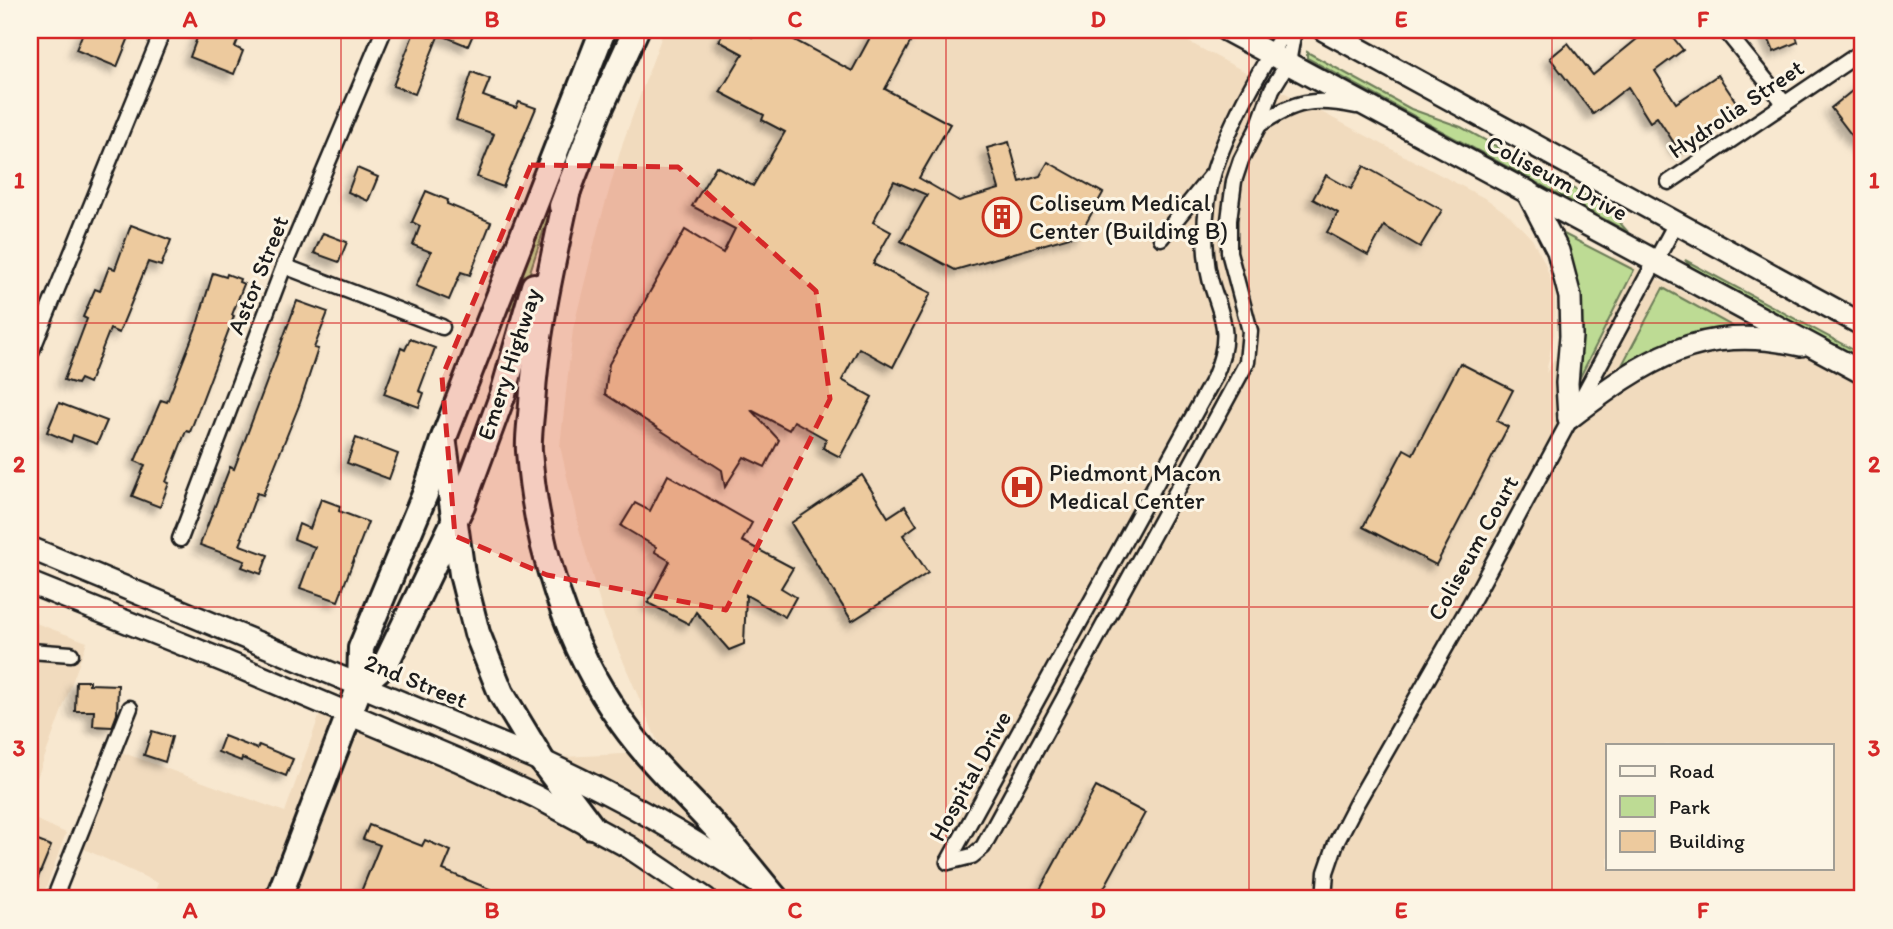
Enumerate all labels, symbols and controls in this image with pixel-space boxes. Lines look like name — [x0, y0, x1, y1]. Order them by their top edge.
text: A — [182, 5, 198, 33]
text: B — [485, 5, 500, 33]
text: C — [788, 5, 803, 33]
text: D — [1090, 5, 1106, 33]
text: E — [1395, 5, 1408, 33]
text: F — [1697, 5, 1710, 33]
street label: Hydrolia Street — [1662, 53, 1809, 165]
street label: Coliseum Drive — [1482, 128, 1633, 227]
text: 1 — [14, 166, 25, 194]
text: 1 — [1869, 166, 1880, 194]
place label: Coliseum Medical Center (Building B) — [1029, 188, 1228, 245]
building icon: Coliseum Medical Center (Building B) — [981, 196, 1023, 238]
street label: Astor Street — [221, 211, 295, 339]
street label: Emery Highway — [470, 284, 547, 443]
text: 2 — [13, 450, 26, 478]
text: 2 — [1868, 450, 1881, 478]
place label: Piedmont Macon Medical Center — [1049, 458, 1222, 515]
hospital icon: Piedmont Macon Medical Center — [1001, 466, 1043, 508]
street label: Coliseum Court — [1421, 470, 1524, 625]
street label: 2nd Street — [361, 647, 472, 714]
street label: Hospital Drive — [922, 705, 1017, 846]
text: 3 — [13, 734, 26, 762]
text: 3 — [1868, 734, 1881, 762]
legend — [1606, 744, 1834, 870]
text: Road — [1669, 758, 1715, 783]
text: Park — [1669, 794, 1711, 819]
text: Building — [1669, 828, 1745, 853]
text: A — [182, 896, 198, 924]
text: B — [485, 896, 500, 924]
text: C — [788, 896, 803, 924]
text: D — [1090, 896, 1106, 924]
text: E — [1395, 896, 1408, 924]
text: F — [1697, 896, 1710, 924]

